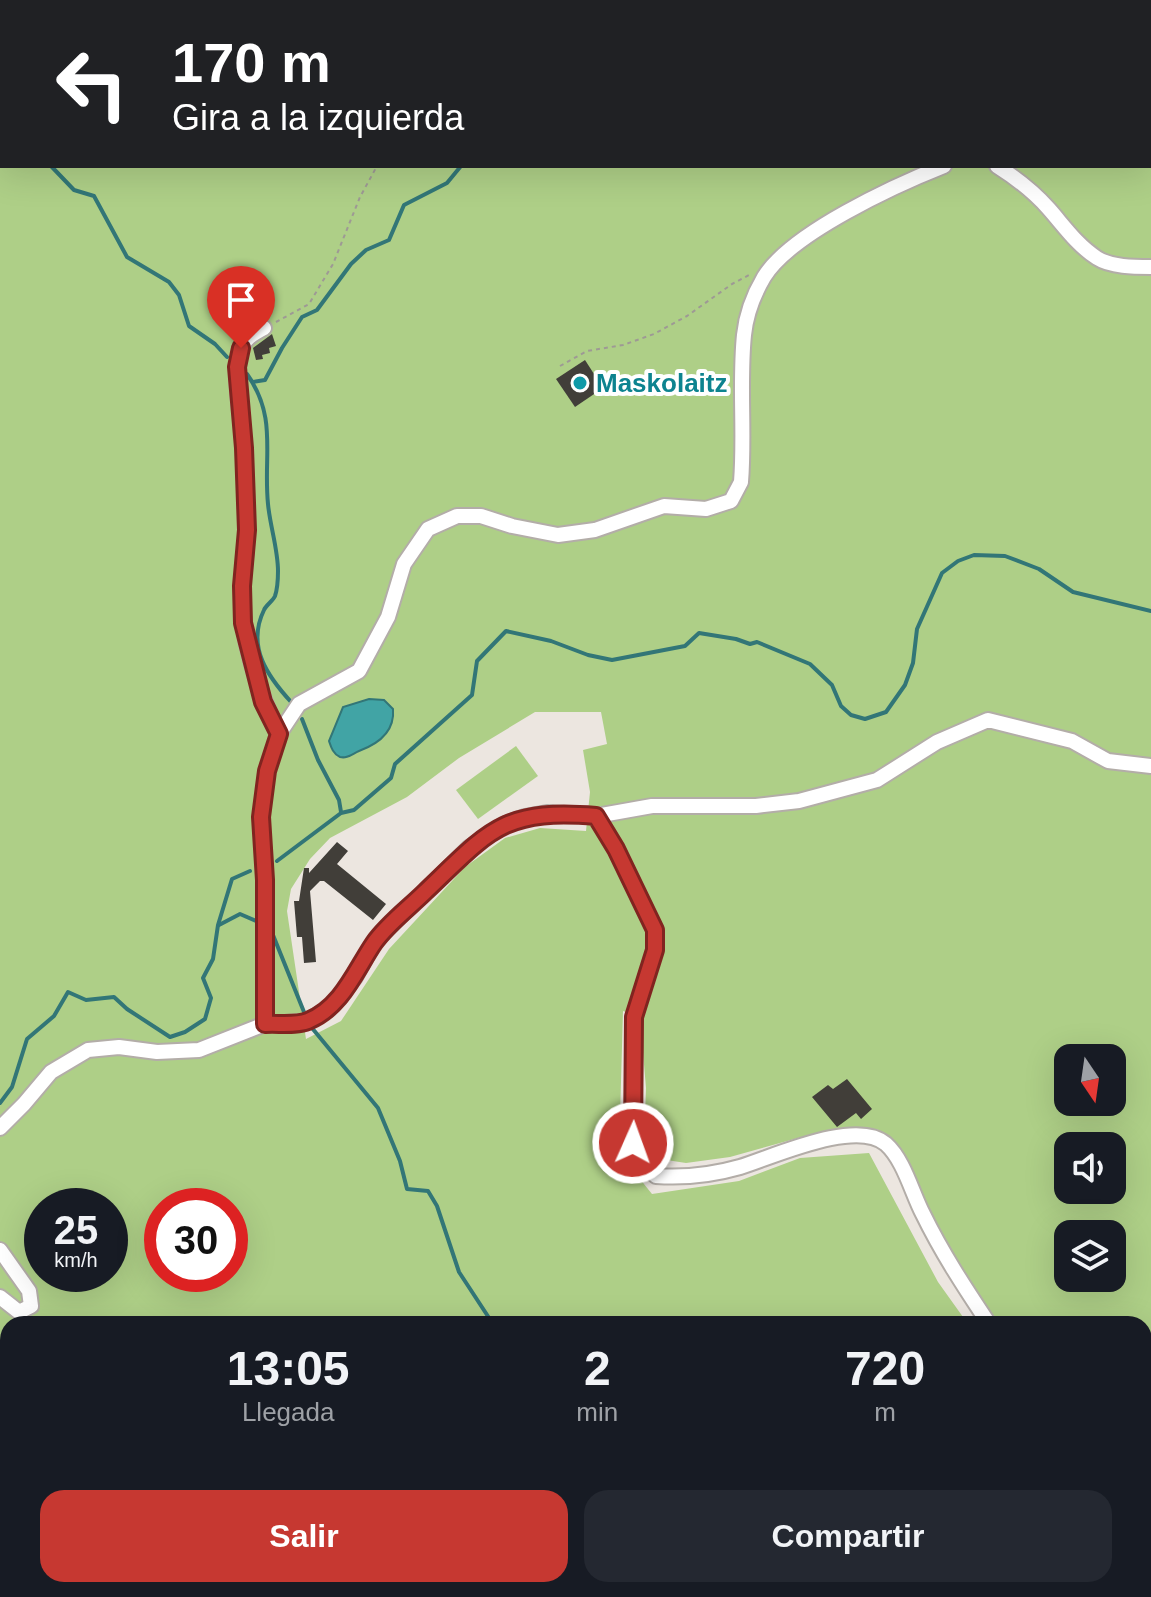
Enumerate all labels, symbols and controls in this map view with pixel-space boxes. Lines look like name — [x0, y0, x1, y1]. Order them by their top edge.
text: 170 m — [172, 31, 331, 94]
icon: left — [40, 32, 144, 136]
text: Gira a la izquierda — [172, 97, 464, 138]
pin — [207, 266, 275, 348]
icon: arrive — [219, 278, 263, 322]
place label: Maskolaitz — [596, 368, 728, 398]
marker: Maskolaitz — [571, 374, 589, 392]
north arrow — [1054, 1044, 1126, 1116]
map controls — [1054, 1044, 1126, 1292]
position arrow — [591, 1101, 675, 1185]
button: sound — [1054, 1132, 1126, 1204]
speed limit sign: 30 — [144, 1188, 248, 1292]
text: 25 — [54, 1208, 98, 1252]
button: layers — [1054, 1220, 1126, 1292]
text: km/h — [54, 1249, 98, 1271]
text: 13:05 — [227, 1342, 350, 1395]
text: 2 — [584, 1342, 611, 1395]
text: 720 — [845, 1342, 925, 1395]
text: Llegada — [242, 1397, 334, 1427]
text: min — [576, 1397, 618, 1427]
text: m — [874, 1397, 896, 1427]
button: Salir — [40, 1490, 568, 1582]
button: Compartir — [584, 1490, 1112, 1582]

